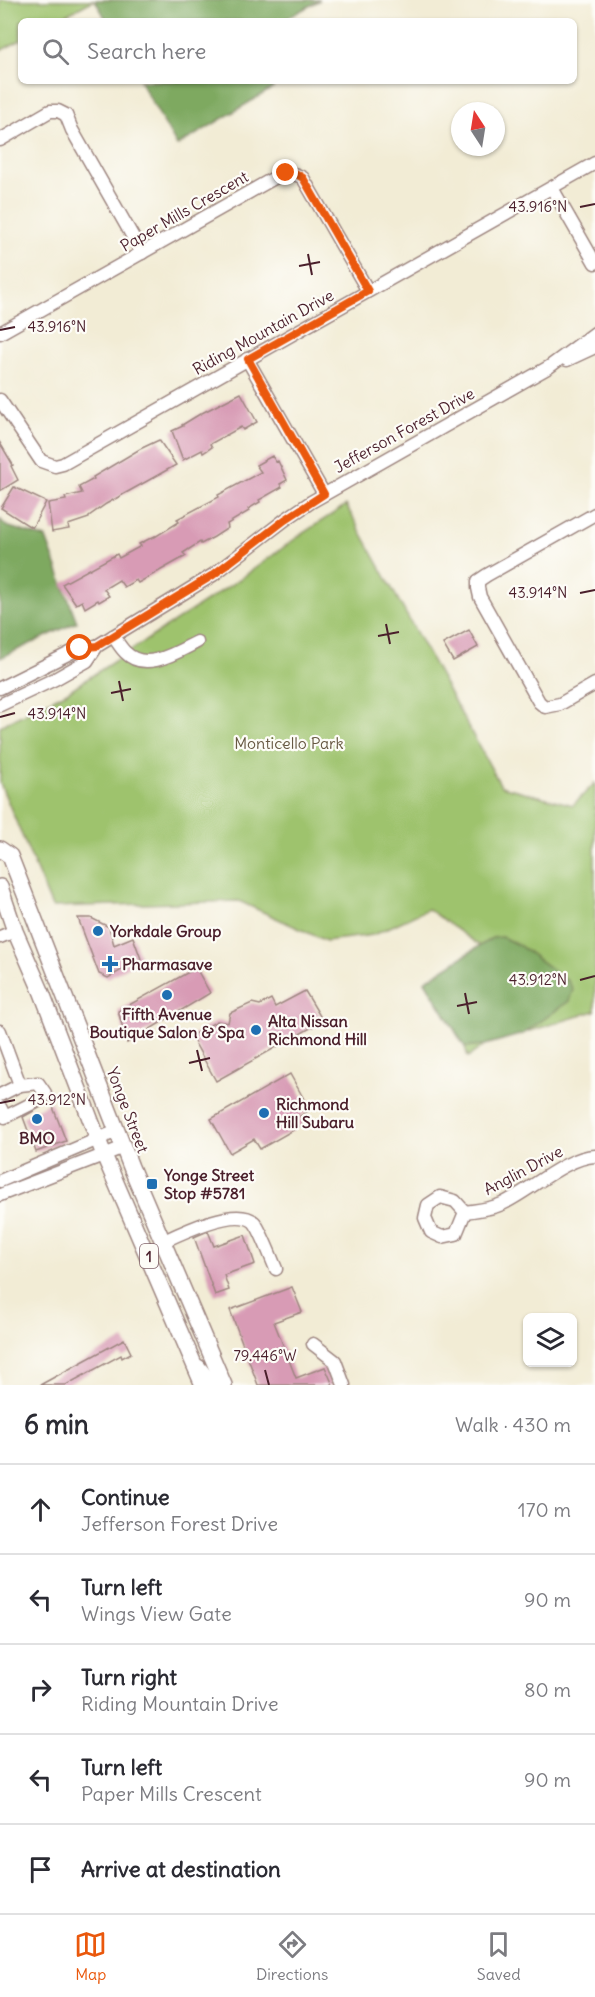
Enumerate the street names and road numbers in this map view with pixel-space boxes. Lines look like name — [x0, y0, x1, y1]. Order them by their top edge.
street label: Paper Mills Crescent — [116, 166, 252, 256]
street label: Riding Mountain Drive — [189, 285, 337, 379]
street label: Jefferson Forest Drive — [330, 383, 478, 477]
street label: Yonge Street — [103, 1064, 154, 1156]
street label: Anglin Drive — [480, 1141, 566, 1199]
road number: 1 — [140, 1244, 158, 1268]

